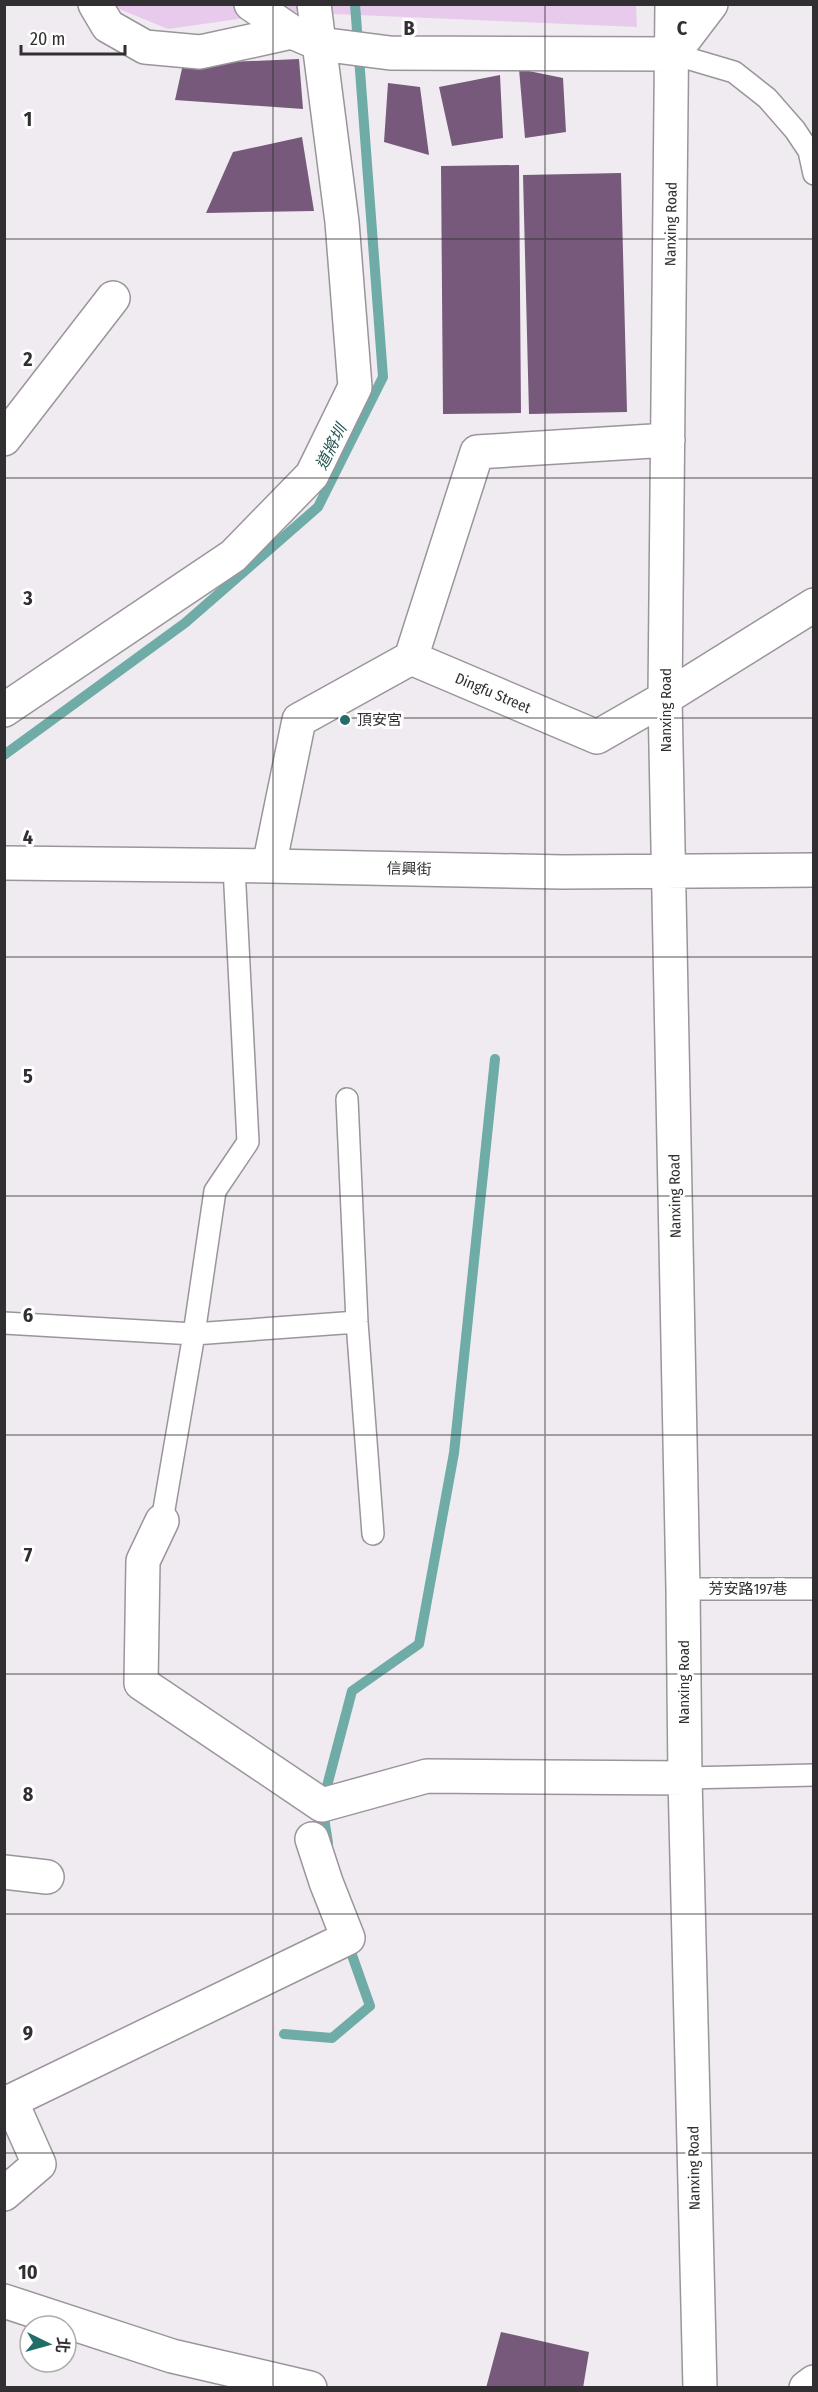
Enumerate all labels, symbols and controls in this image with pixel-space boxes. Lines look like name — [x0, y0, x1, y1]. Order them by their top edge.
text: B — [403, 16, 415, 40]
text: C — [677, 16, 688, 40]
scale bar — [21, 18, 124, 56]
text: 20 m — [30, 28, 65, 50]
text: 1 — [24, 107, 32, 131]
street label: Nanxing Road — [661, 182, 681, 266]
text: 2 — [22, 347, 33, 371]
water label: 道將圳 — [312, 420, 351, 473]
text: 3 — [22, 586, 33, 610]
street label: Nanxing Road — [657, 668, 675, 752]
street label: Dingfu Street — [453, 669, 534, 717]
place label: 頂安宮 — [357, 711, 402, 729]
marker: 頂安宮 — [338, 713, 352, 727]
text: 4 — [23, 825, 33, 849]
street label: 信興街 — [386, 860, 432, 878]
text: 5 — [23, 1064, 33, 1088]
street label: Nanxing Road — [665, 1154, 685, 1238]
text: 6 — [23, 1303, 33, 1327]
text: 7 — [24, 1543, 33, 1567]
street label: 芳安路197巷 — [708, 1580, 788, 1598]
street label: Nanxing Road — [675, 1640, 693, 1724]
text: 8 — [23, 1782, 34, 1806]
text: 9 — [23, 2021, 33, 2045]
street label: Nanxing Road — [684, 2126, 704, 2210]
text: 10 — [18, 2260, 38, 2284]
north arrow — [18, 2314, 78, 2374]
text: 北 — [52, 2336, 73, 2354]

